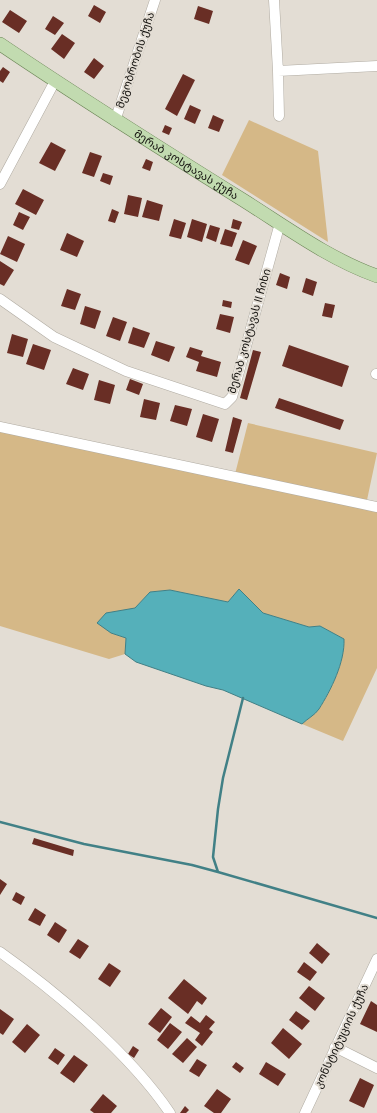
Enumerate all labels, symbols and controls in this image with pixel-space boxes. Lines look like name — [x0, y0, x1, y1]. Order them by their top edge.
street label: მეგობრობის ქუჩა — [113, 10, 158, 110]
street label: მერაბ კოსტავას ქუჩა — [131, 126, 241, 203]
street label: მერაბ კოსტავას II ჩიხი — [224, 267, 275, 395]
street label: კონსტიტუციის ქუჩა — [311, 982, 372, 1091]

